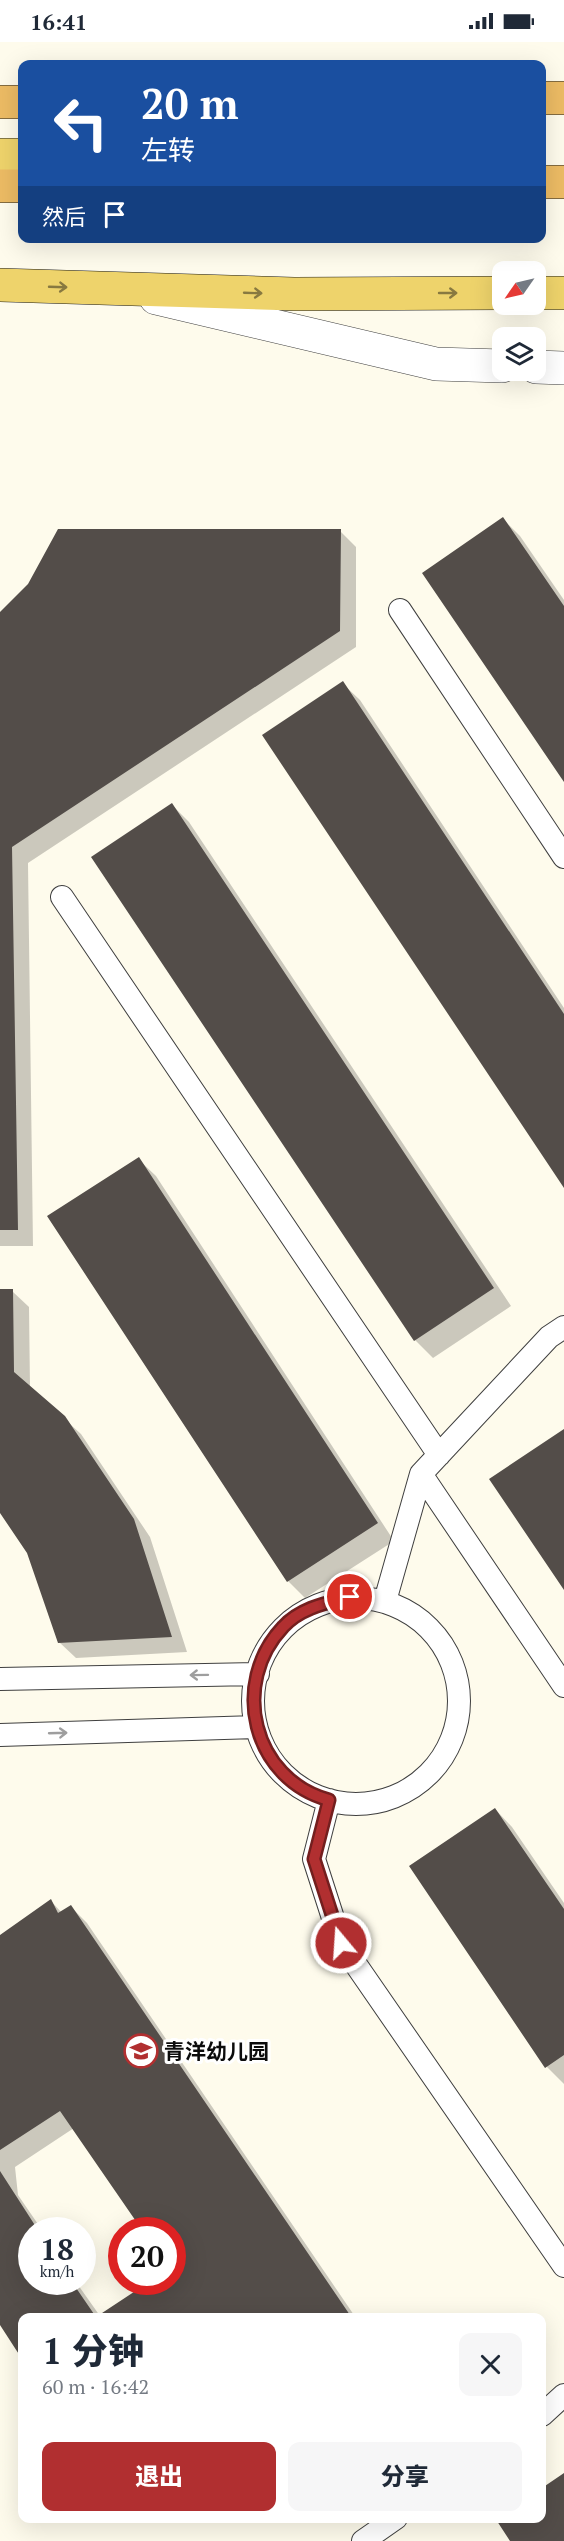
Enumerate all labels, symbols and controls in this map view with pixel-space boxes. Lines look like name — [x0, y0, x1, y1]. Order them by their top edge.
text: 16:41 — [30, 7, 87, 36]
text: 20 m — [141, 75, 239, 131]
icon: left — [42, 84, 120, 162]
text: 左转 — [141, 132, 195, 168]
icon: arrive — [98, 198, 131, 231]
text: 然后 — [42, 202, 86, 231]
north arrow — [492, 261, 546, 315]
map controls — [492, 261, 546, 381]
one-way arrow — [48, 281, 68, 292]
one-way arrow — [243, 287, 263, 298]
one-way arrow — [438, 288, 458, 299]
button: layers — [492, 327, 546, 381]
pin — [324, 1571, 375, 1622]
icon: arrive — [333, 1580, 366, 1613]
one-way arrow — [190, 1669, 210, 1681]
one-way arrow — [48, 1727, 68, 1739]
position arrow — [309, 1911, 373, 1975]
school or university icon: 青洋幼儿园 — [123, 2033, 159, 2069]
place label: 青洋幼儿园 — [164, 2037, 269, 2065]
speed limit sign: 20 — [108, 2217, 186, 2295]
text: 18 — [40, 2229, 74, 2269]
text: km/h — [40, 2261, 74, 2281]
text: 1 分钟 — [42, 2327, 144, 2374]
button: close — [459, 2333, 522, 2396]
text: 60 m · 16:42 — [42, 2373, 149, 2400]
button: 退出 — [42, 2442, 276, 2511]
button: 分享 — [288, 2442, 522, 2511]

